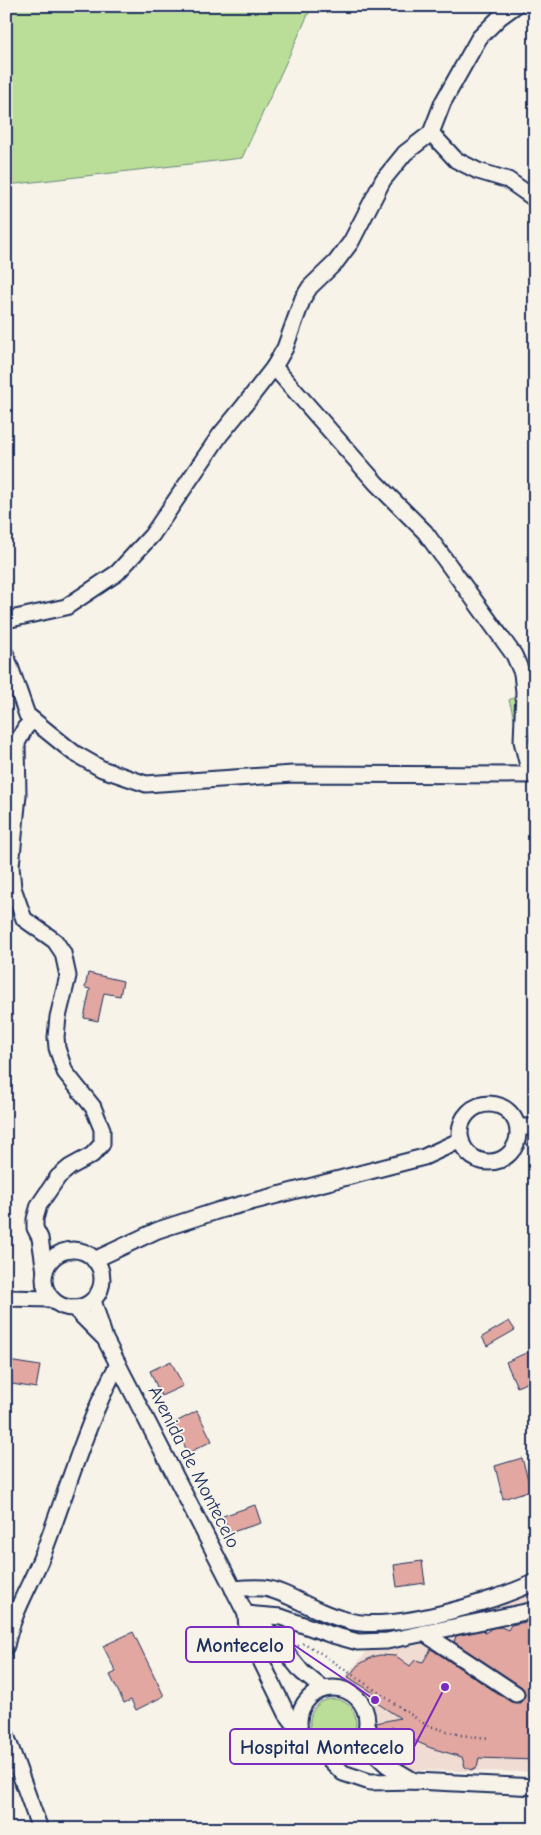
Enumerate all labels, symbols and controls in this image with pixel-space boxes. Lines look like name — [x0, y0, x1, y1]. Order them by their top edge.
street label: Avenida de Montecelo — [144, 1382, 244, 1552]
callout: Montecelo — [186, 1627, 294, 1662]
text: Montecelo — [196, 1634, 284, 1657]
callout: Hospital Montecelo — [230, 1729, 414, 1764]
text: Hospital Montecelo — [240, 1736, 404, 1759]

